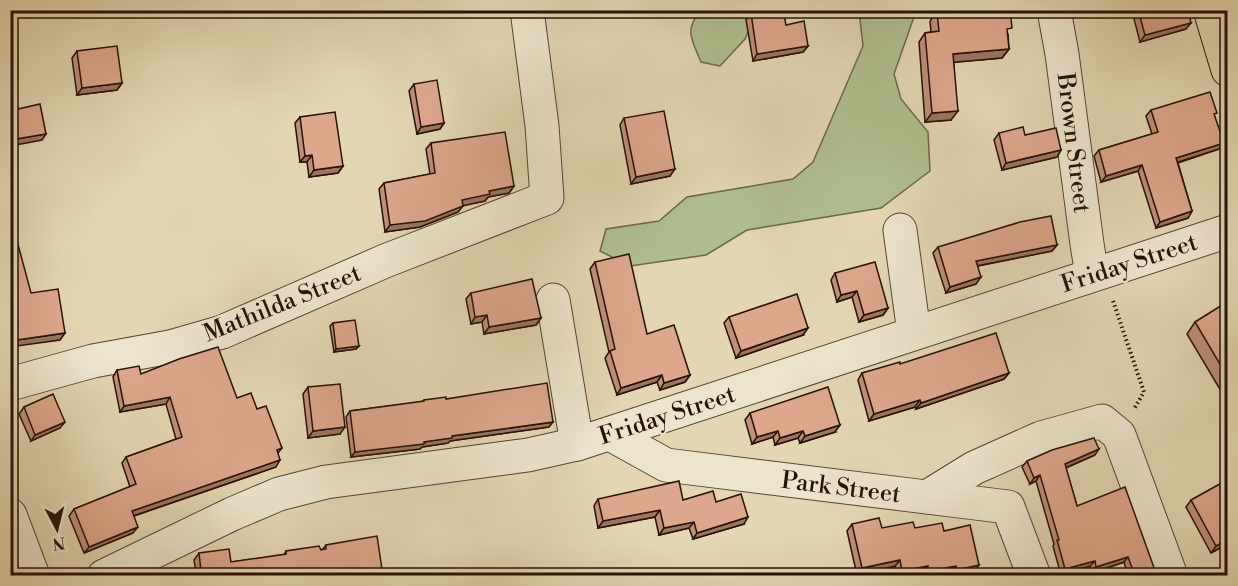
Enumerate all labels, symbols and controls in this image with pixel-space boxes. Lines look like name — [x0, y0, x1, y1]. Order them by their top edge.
street label: Brown Street — [1049, 70, 1097, 215]
street label: Friday Street — [1057, 228, 1202, 300]
street label: Mathilda Street — [199, 258, 366, 349]
street label: Friday Street — [595, 380, 740, 452]
street label: Park Street — [779, 466, 903, 510]
north arrow — [27, 499, 87, 559]
text: N — [51, 532, 66, 554]

